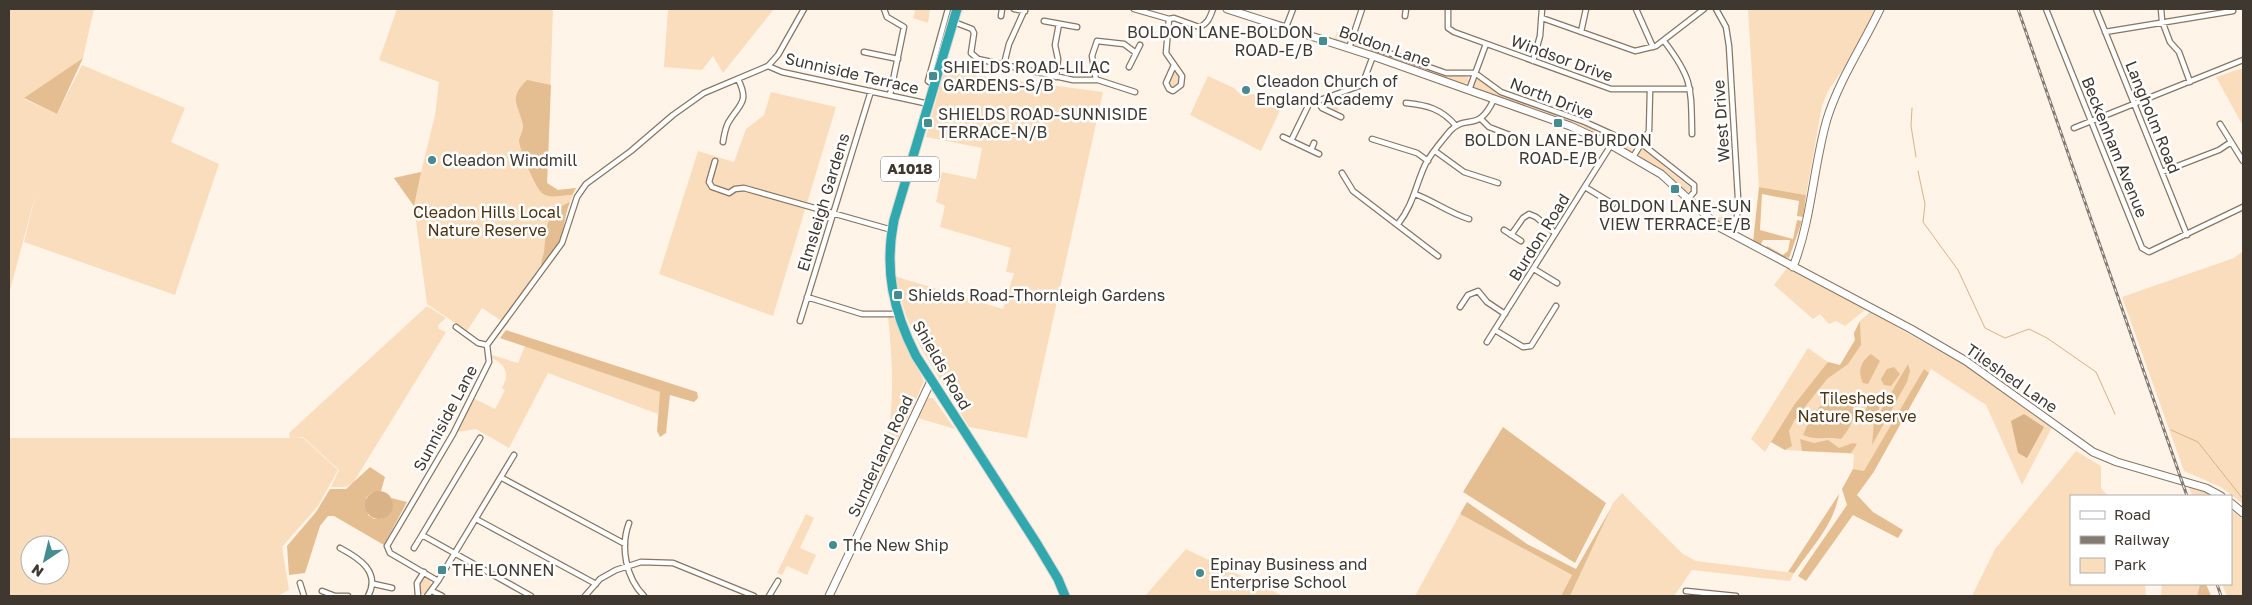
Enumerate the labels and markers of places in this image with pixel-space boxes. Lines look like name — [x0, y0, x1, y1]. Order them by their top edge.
place label: BOLDON LANE-BOLDON ROAD-E/B — [1127, 22, 1313, 60]
marker: BOLDON LANE-BOLDON ROAD-E/B — [1317, 35, 1329, 47]
place label: SHIELDS ROAD-LILAC GARDENS-S/B — [943, 57, 1110, 95]
marker: SHIELDS ROAD-LILAC GARDENS-S/B — [927, 70, 939, 82]
place label: Cleadon Church of England Academy — [1256, 71, 1398, 109]
marker: Cleadon Church of England Academy — [1240, 84, 1252, 96]
place label: SHIELDS ROAD-SUNNISIDE TERRACE-N/B — [938, 104, 1148, 142]
marker: SHIELDS ROAD-SUNNISIDE TERRACE-N/B — [922, 117, 934, 129]
marker: BOLDON LANE-BURDON ROAD-E/B — [1552, 117, 1564, 129]
place label: BOLDON LANE-BURDON ROAD-E/B — [1464, 130, 1652, 168]
place label: Cleadon Windmill — [442, 150, 577, 170]
marker: Cleadon Windmill — [426, 154, 438, 166]
marker: BOLDON LANE-SUN VIEW TERRACE-E/B — [1669, 183, 1681, 195]
place label: BOLDON LANE-SUN VIEW TERRACE-E/B — [1598, 196, 1752, 234]
place label: Shields Road-Thornleigh Gardens — [908, 285, 1165, 305]
marker: Shields Road-Thornleigh Gardens — [892, 289, 904, 301]
place label: The New Ship — [843, 535, 949, 555]
marker: The New Ship — [827, 539, 839, 551]
place label: Epinay Business and Enterprise School — [1210, 554, 1367, 592]
place label: THE LONNEN — [452, 560, 554, 580]
marker: THE LONNEN — [436, 564, 448, 576]
marker: Epinay Business and Enterprise School — [1194, 567, 1206, 579]

